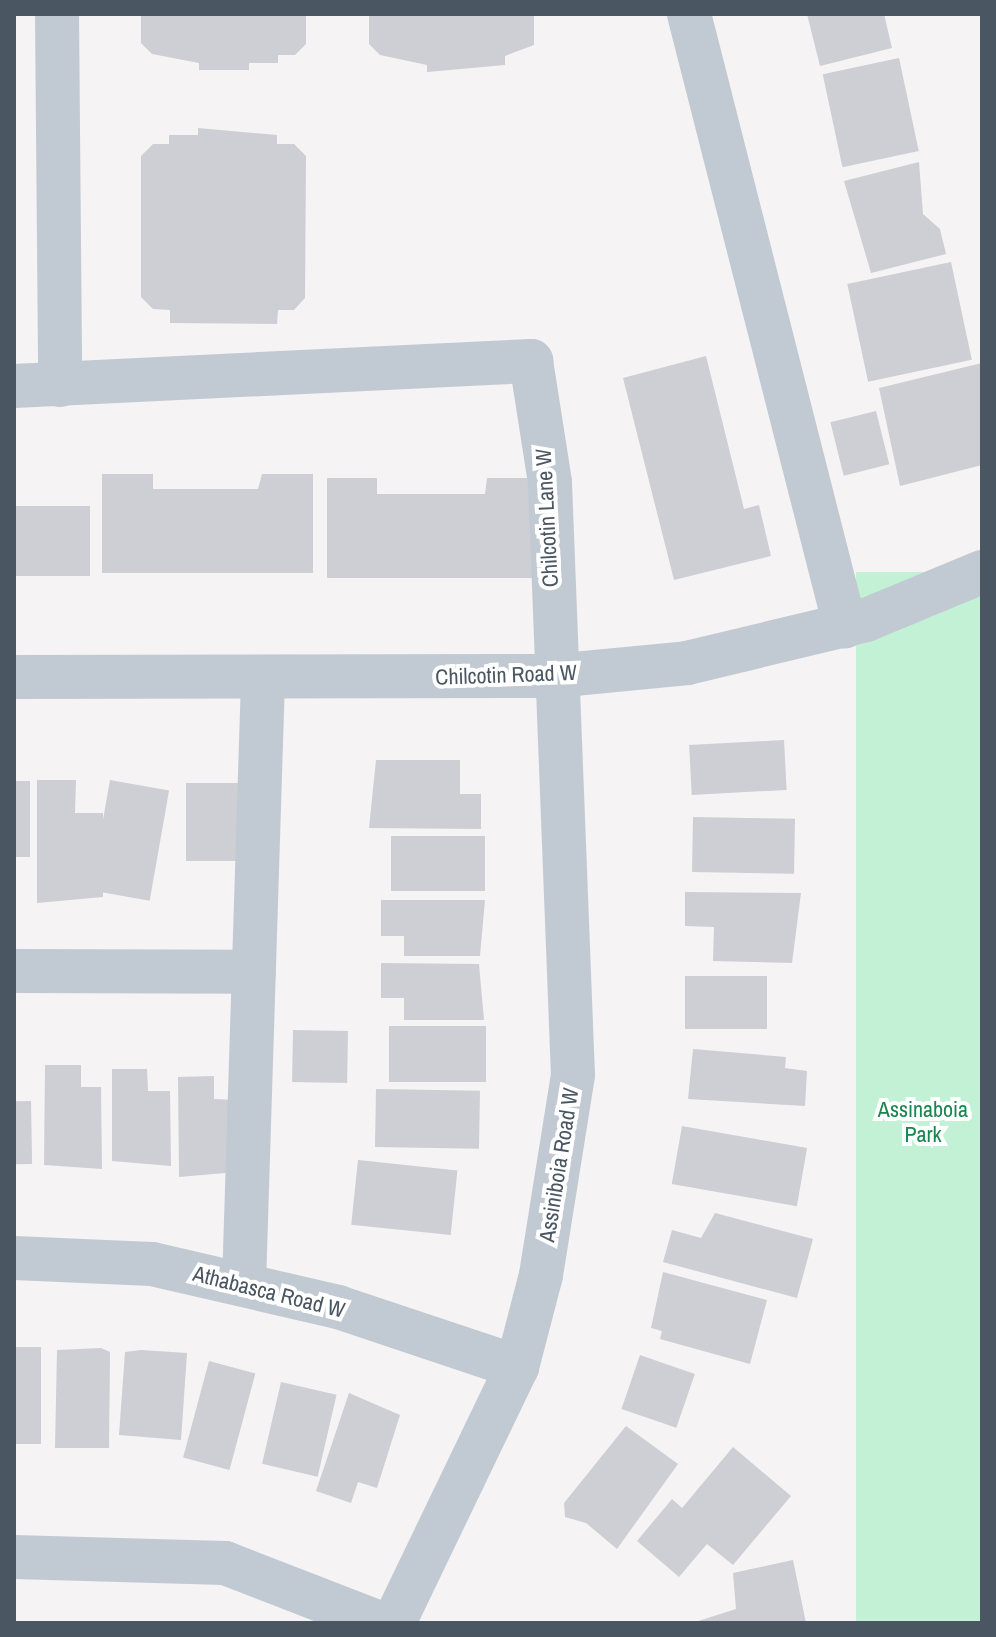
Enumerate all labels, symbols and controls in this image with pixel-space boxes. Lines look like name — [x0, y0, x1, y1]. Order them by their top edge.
street label: Chilcotin Lane W — [530, 448, 564, 588]
street label: Chilcotin Road W — [435, 659, 577, 691]
street label: Assiniboia Road W — [534, 1086, 584, 1244]
park label: Assinaboia Park — [878, 1096, 968, 1148]
street label: Athabasca Road W — [190, 1260, 348, 1324]

